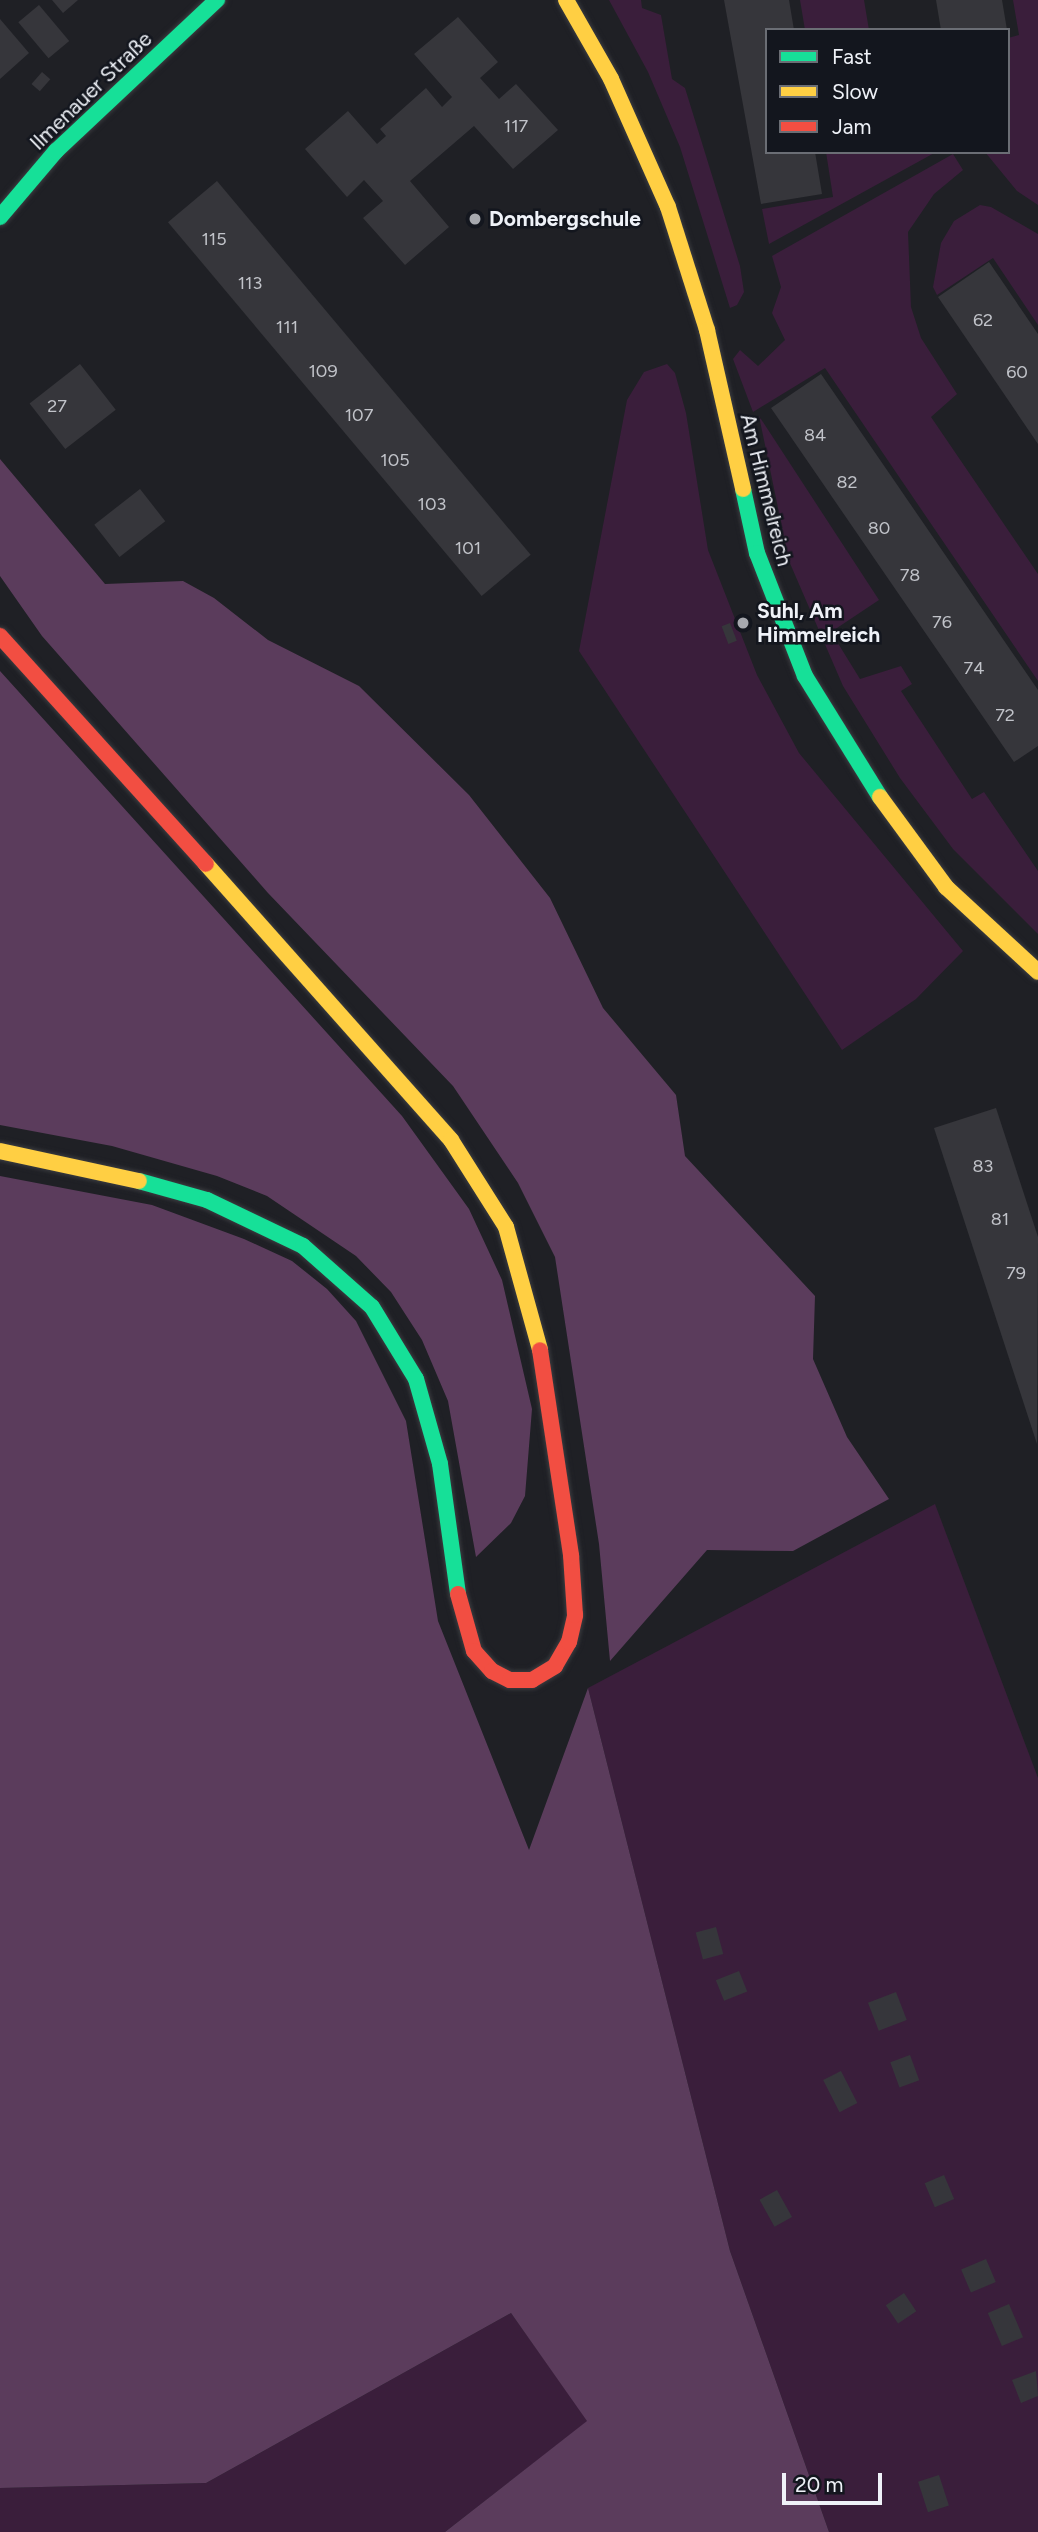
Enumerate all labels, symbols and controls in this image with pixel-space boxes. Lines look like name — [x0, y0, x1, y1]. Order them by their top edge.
street label: Ilmenauer Straße — [25, 27, 157, 155]
legend — [765, 28, 1010, 154]
text: Fast — [832, 44, 872, 69]
text: Slow — [832, 79, 878, 104]
text: Jam — [832, 114, 871, 139]
house number: 117 — [504, 115, 528, 137]
place label: Dombergschule — [489, 206, 641, 232]
marker: Dombergschule — [467, 211, 483, 227]
house number: 115 — [201, 228, 227, 250]
house number: 113 — [238, 272, 262, 294]
house number: 62 — [973, 309, 993, 331]
house number: 111 — [276, 316, 298, 338]
house number: 109 — [308, 360, 338, 382]
house number: 60 — [1006, 361, 1028, 383]
house number: 27 — [47, 395, 67, 417]
house number: 107 — [345, 404, 373, 426]
street label: Am Himmelreich — [735, 411, 797, 569]
house number: 84 — [804, 424, 826, 446]
house number: 105 — [380, 449, 410, 471]
house number: 82 — [836, 471, 858, 493]
house number: 103 — [418, 493, 446, 515]
house number: 80 — [868, 517, 890, 539]
house number: 101 — [455, 537, 481, 559]
house number: 78 — [900, 564, 920, 586]
place label: Suhl, Am Himmelreich — [757, 598, 880, 648]
house number: 76 — [932, 611, 952, 633]
marker: Suhl, Am Himmelreich — [735, 615, 751, 631]
house number: 74 — [964, 657, 984, 679]
house number: 72 — [995, 704, 1015, 726]
house number: 83 — [973, 1155, 993, 1177]
house number: 81 — [991, 1208, 1009, 1230]
house number: 79 — [1006, 1262, 1026, 1284]
scale bar — [786, 2458, 886, 2502]
text: 20 m — [795, 2472, 843, 2497]

